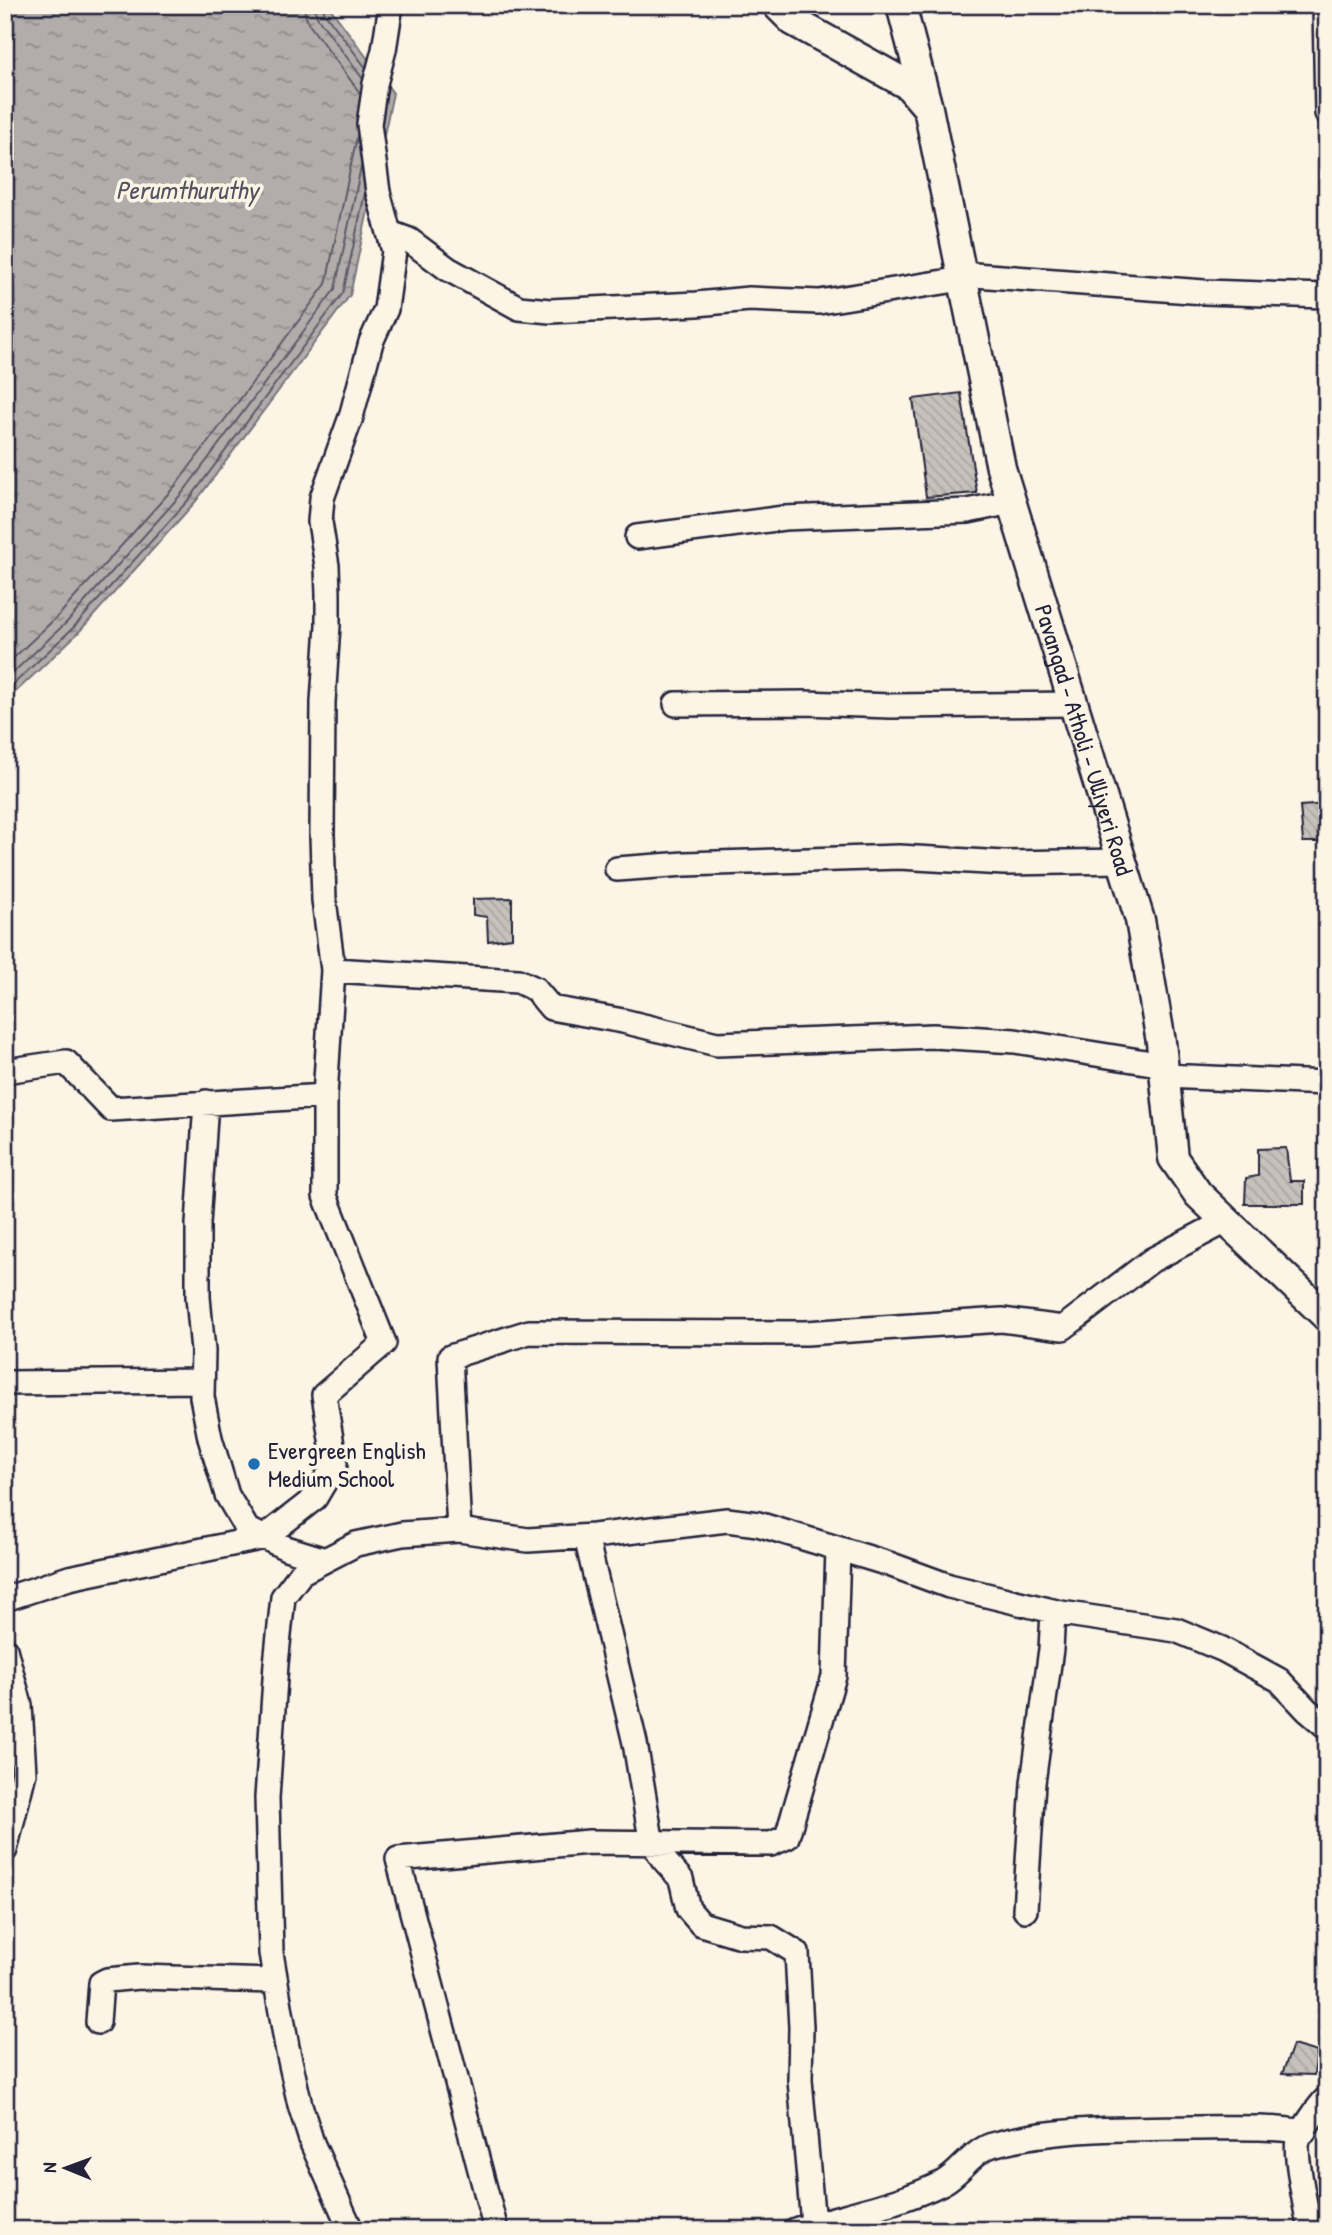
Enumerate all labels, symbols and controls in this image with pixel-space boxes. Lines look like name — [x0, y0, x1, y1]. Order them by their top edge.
water label: Perumthuruthy — [116, 172, 261, 208]
street label: Pavangad - Atholi - Ulliyeri Road — [1028, 600, 1141, 879]
place label: Evergreen English Medium School — [268, 1434, 426, 1494]
marker: Evergreen English Medium School — [246, 1456, 262, 1472]
north arrow — [32, 2134, 102, 2204]
text: N — [36, 2162, 62, 2173]

